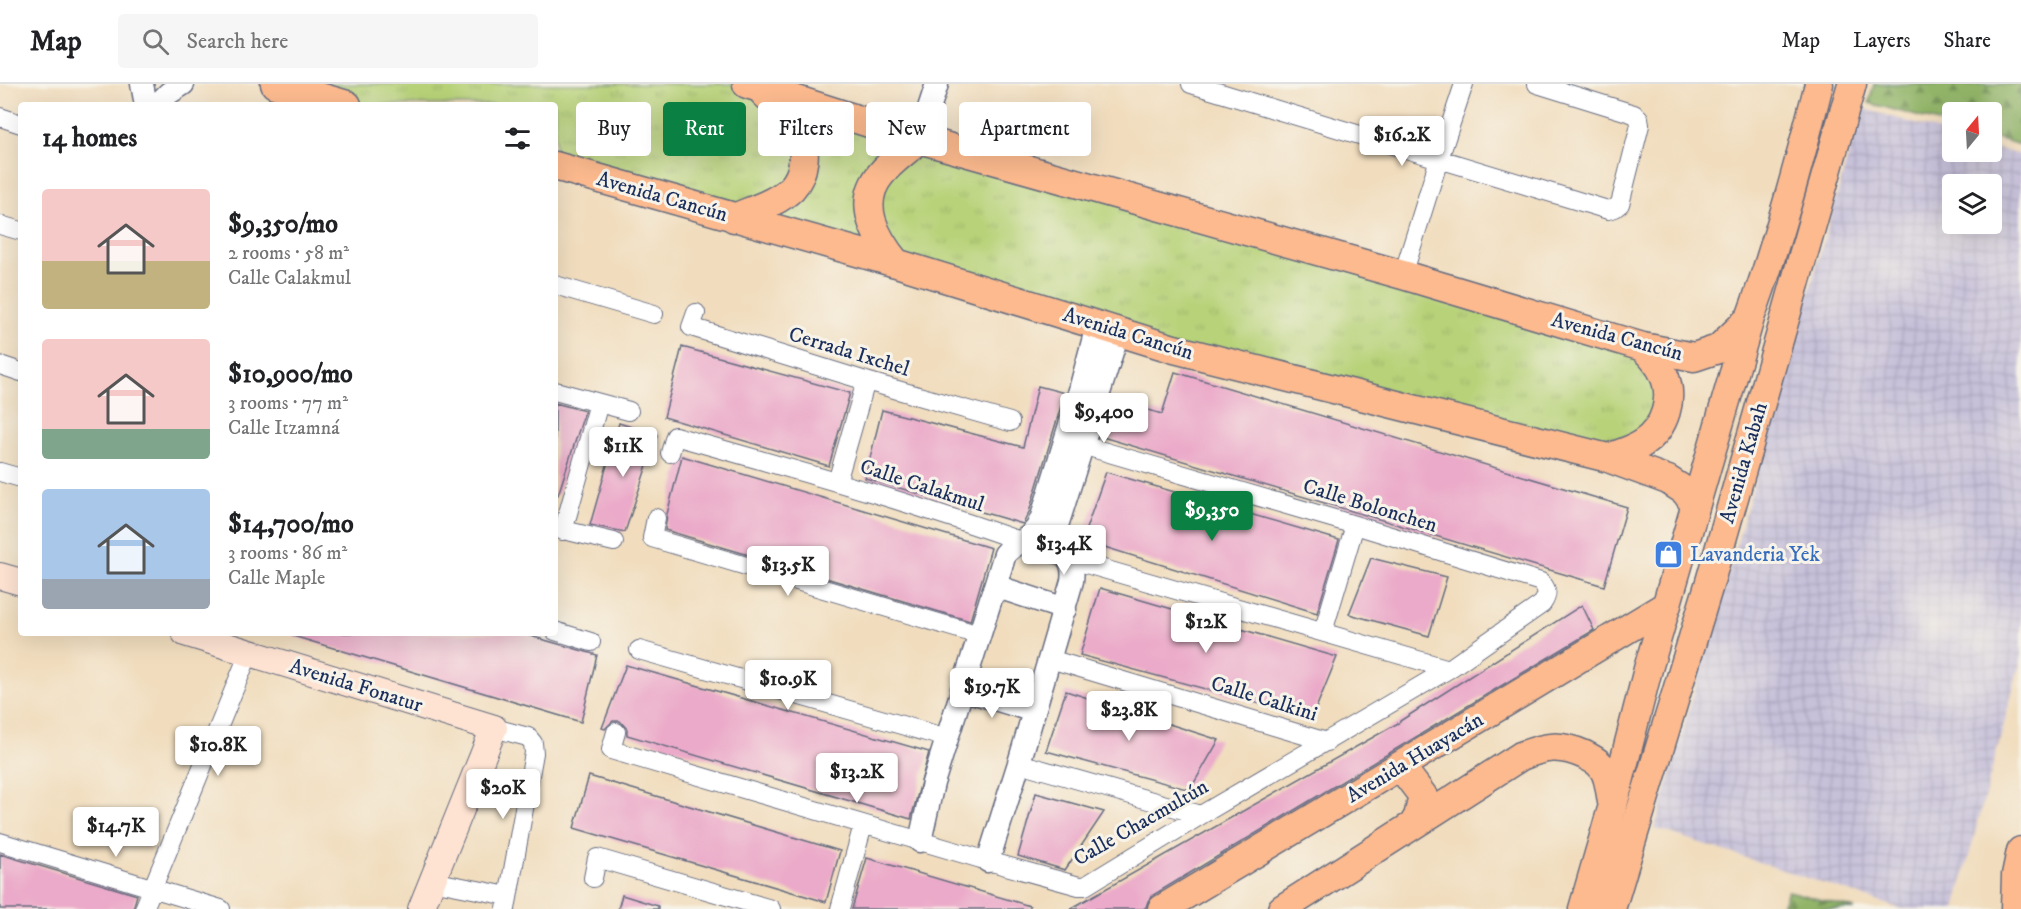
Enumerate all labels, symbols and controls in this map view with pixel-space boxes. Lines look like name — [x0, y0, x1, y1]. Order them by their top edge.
search box — [118, 14, 538, 68]
text: Map — [30, 24, 82, 59]
icon: search — [139, 25, 172, 58]
text: Search here — [187, 28, 288, 55]
text: Map — [1781, 28, 1820, 54]
text: Layers — [1853, 28, 1911, 54]
text: Share — [1944, 28, 1991, 54]
chip: Buy — [576, 102, 651, 156]
chip: Rent — [663, 102, 746, 156]
chip: Filters — [758, 102, 854, 156]
chip: New — [866, 102, 947, 156]
chip: Apartment — [959, 102, 1091, 156]
north arrow — [1942, 102, 2002, 162]
map controls — [1942, 102, 2002, 234]
pin: $16.2K — [1353, 116, 1451, 167]
text: 14 homes — [42, 122, 137, 155]
icon: filters — [501, 122, 534, 155]
text: $16.2K — [1373, 123, 1431, 148]
street label: Avenida Cancún — [593, 166, 731, 228]
button: layers — [1942, 174, 2002, 234]
text: $9,350/mo — [228, 208, 338, 241]
icon: home — [90, 213, 162, 285]
text: 2 rooms · 58 m² — [228, 241, 349, 266]
text: Calle Calakmul — [228, 266, 351, 291]
street label: Avenida Cancún — [1060, 302, 1196, 366]
street label: Avenida Cancún — [1548, 307, 1686, 367]
street label: Cerrada Ixchel — [785, 321, 913, 383]
text: $10,900/mo — [228, 358, 353, 391]
icon: home — [90, 363, 162, 435]
text: 3 rooms · 77 m² — [228, 391, 348, 416]
pin: $9,400 — [1055, 393, 1153, 444]
text: $9,400 — [1074, 400, 1134, 425]
street label: Avenida Kabah — [1714, 400, 1774, 526]
text: Calle Itzamná — [228, 416, 340, 441]
pin: $11K — [587, 427, 659, 478]
text: $11K — [603, 434, 643, 459]
street label: Calle Calakmul — [857, 454, 988, 519]
street label: Calle Bolonchen — [1300, 473, 1440, 539]
pin: $9,350 — [1163, 491, 1261, 542]
text: $9,350 — [1185, 498, 1239, 523]
text: $14,700/mo — [228, 508, 354, 541]
icon: home — [90, 513, 162, 585]
pin: $13.4K — [1015, 525, 1113, 576]
text: $13.4K — [1036, 532, 1092, 557]
shop icon: Lavanderia Yek — [1653, 539, 1685, 571]
text: 3 rooms · 86 m² — [228, 541, 347, 566]
place label: Lavanderia Yek — [1690, 542, 1820, 568]
pin: $13.5K — [739, 546, 837, 597]
text: $13.5K — [761, 553, 815, 578]
text: Calle Maple — [228, 566, 325, 591]
pin: $12K — [1170, 603, 1242, 654]
text: $12K — [1185, 610, 1227, 635]
street label: Avenida Fonatur — [286, 653, 426, 719]
pin: $10.9K — [739, 660, 837, 711]
text: $10.9K — [759, 667, 817, 692]
pin: $19.7K — [943, 668, 1041, 719]
street label: Calle Calkini — [1208, 670, 1320, 728]
text: $19.7K — [964, 675, 1020, 700]
pin: $23.8K — [1080, 691, 1178, 742]
text: $23.8K — [1101, 698, 1158, 723]
street label: Avenida Huayacán — [1342, 707, 1488, 809]
pin: $10.8K — [169, 726, 267, 777]
text: $10.8K — [189, 733, 247, 758]
pin: $13.2K — [808, 753, 906, 804]
text: $13.2K — [830, 760, 884, 785]
pin: $20K — [467, 769, 539, 820]
street label: Calle Chacmultún — [1069, 774, 1213, 872]
text: $20K — [480, 776, 526, 801]
pin: $14.7K — [67, 807, 165, 858]
text: $14.7K — [87, 814, 145, 839]

